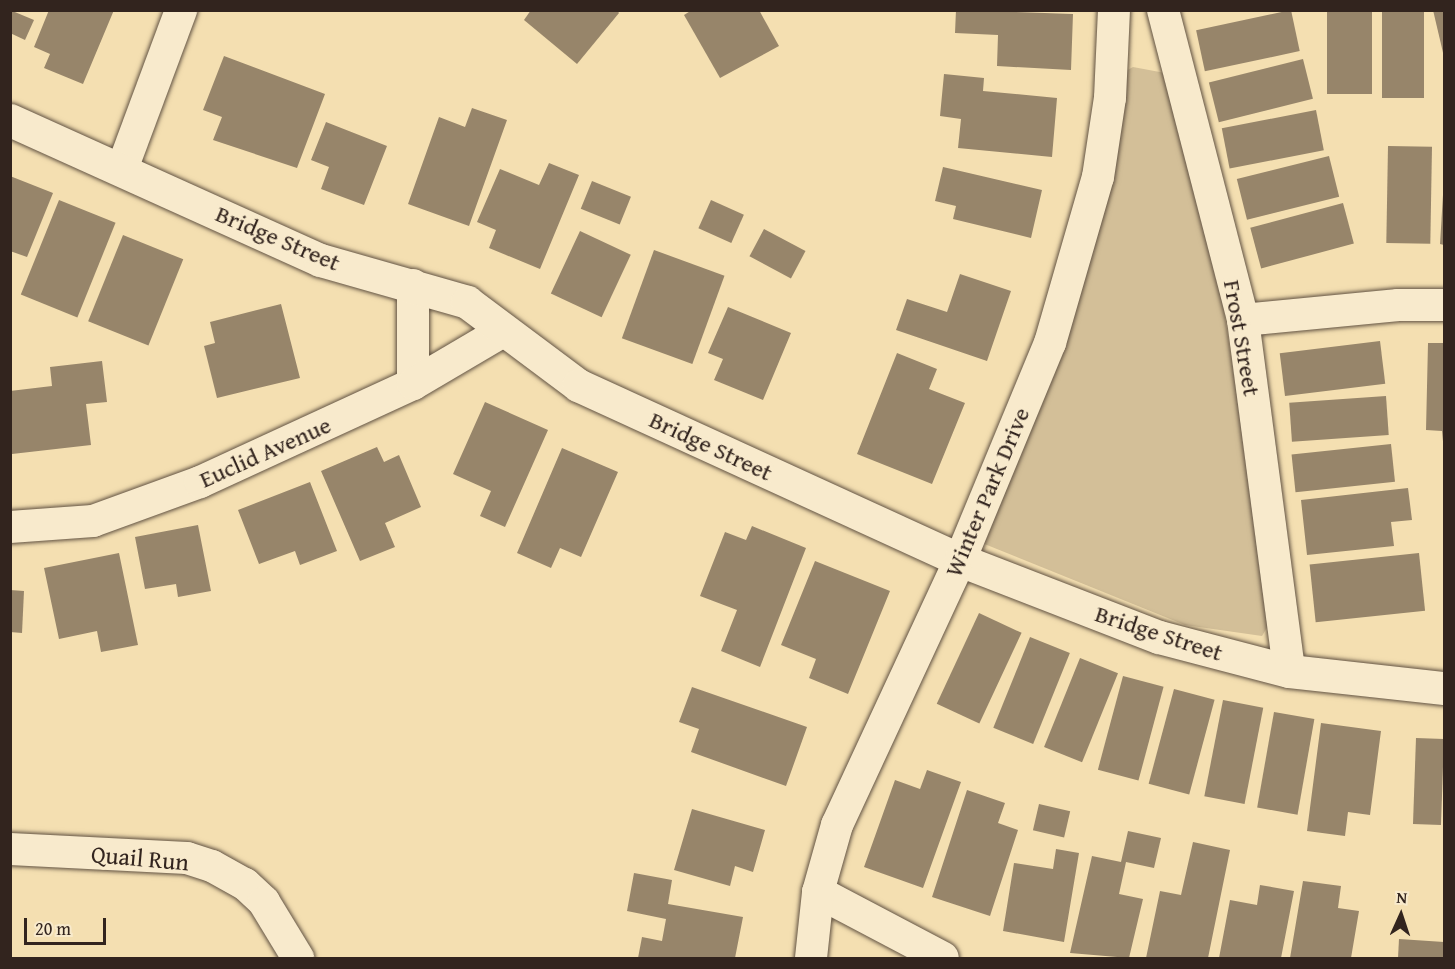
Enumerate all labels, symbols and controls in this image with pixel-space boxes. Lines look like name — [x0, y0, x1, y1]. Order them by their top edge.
street label: Bridge Street — [212, 199, 344, 277]
street label: Frost Street — [1218, 278, 1266, 398]
street label: Winter Park Drive — [938, 403, 1036, 581]
street label: Bridge Street — [645, 405, 777, 487]
street label: Euclid Avenue — [195, 410, 335, 494]
street label: Bridge Street — [1092, 599, 1226, 667]
street label: Quail Run — [90, 839, 190, 877]
north arrow — [1371, 885, 1431, 945]
text: N — [1396, 885, 1408, 909]
scale bar — [27, 906, 110, 944]
text: 20 m — [35, 915, 71, 942]

